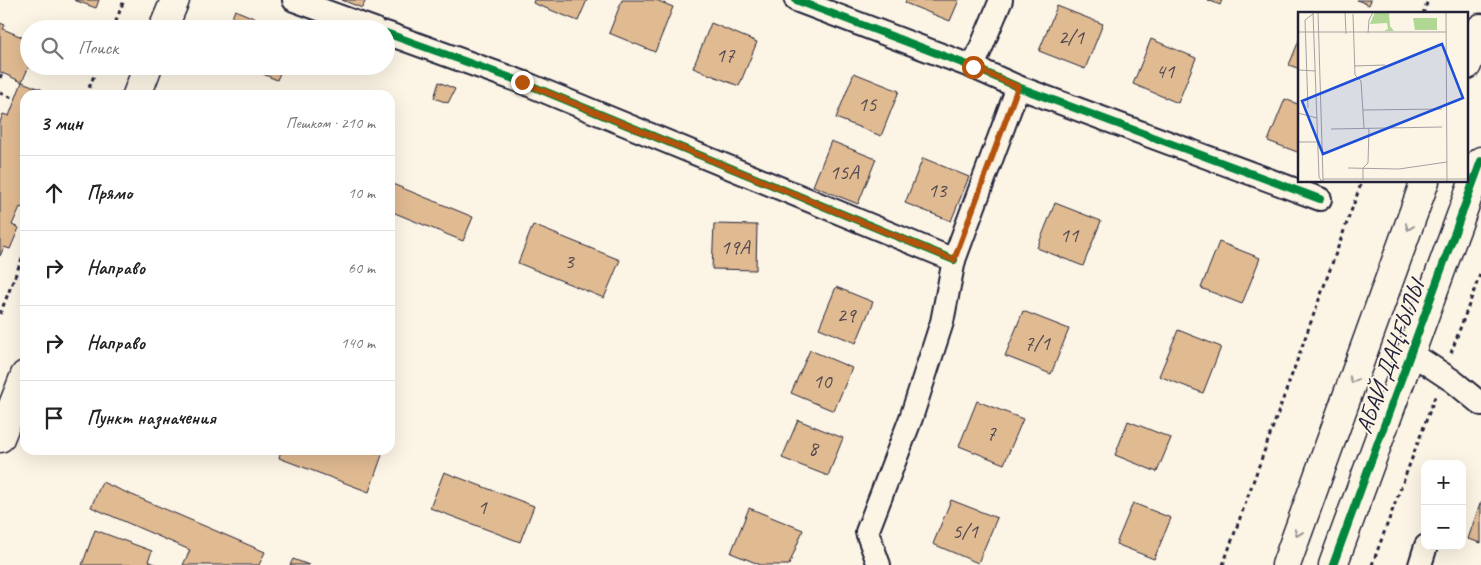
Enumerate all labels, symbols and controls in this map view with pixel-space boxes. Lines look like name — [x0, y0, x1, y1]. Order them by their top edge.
inset map — [1298, 12, 1468, 182]
search box — [20, 20, 395, 75]
house number: 2/1 — [1058, 24, 1085, 50]
icon: search — [38, 34, 66, 62]
text: Поиск — [78, 36, 118, 60]
house number: 17 — [716, 42, 736, 68]
route start — [962, 56, 985, 79]
house number: 41 — [1156, 58, 1176, 84]
route end — [511, 71, 534, 94]
house number: 15 — [858, 91, 878, 117]
text: 3 мин — [40, 110, 83, 136]
text: Пешком · 210 m — [286, 113, 375, 133]
house number: 15А — [829, 159, 860, 185]
house number: 13 — [928, 177, 948, 203]
icon: ahead — [40, 179, 68, 207]
text: Прямо — [87, 181, 132, 205]
text: 10 m — [348, 183, 375, 203]
house number: 11 — [1060, 222, 1080, 248]
one-way arrow — [1405, 222, 1415, 231]
house number: 19А — [720, 234, 751, 260]
house number: 3 — [564, 248, 575, 274]
icon: right — [40, 254, 68, 282]
text: Направо — [87, 256, 145, 280]
text: 60 m — [348, 258, 375, 278]
street label: АБАЙ ДАҢҒЫЛЫ — [1349, 273, 1433, 437]
house number: 29 — [837, 302, 857, 328]
icon: right — [40, 329, 68, 357]
house number: 7/1 — [1024, 330, 1051, 356]
text: Направо — [87, 331, 145, 355]
text: 140 m — [341, 333, 375, 353]
house number: 10 — [813, 368, 833, 394]
one-way arrow — [1349, 375, 1359, 384]
icon: arrive — [40, 404, 68, 432]
text: Пункт назначения — [87, 406, 216, 430]
house number: 7 — [986, 420, 997, 446]
house number: 8 — [808, 435, 820, 461]
map controls — [1421, 460, 1466, 550]
button: + — [1421, 460, 1466, 505]
house number: 1 — [477, 494, 488, 520]
button: − — [1421, 505, 1466, 550]
house number: 5/1 — [952, 518, 979, 544]
one-way arrow — [1294, 528, 1304, 536]

